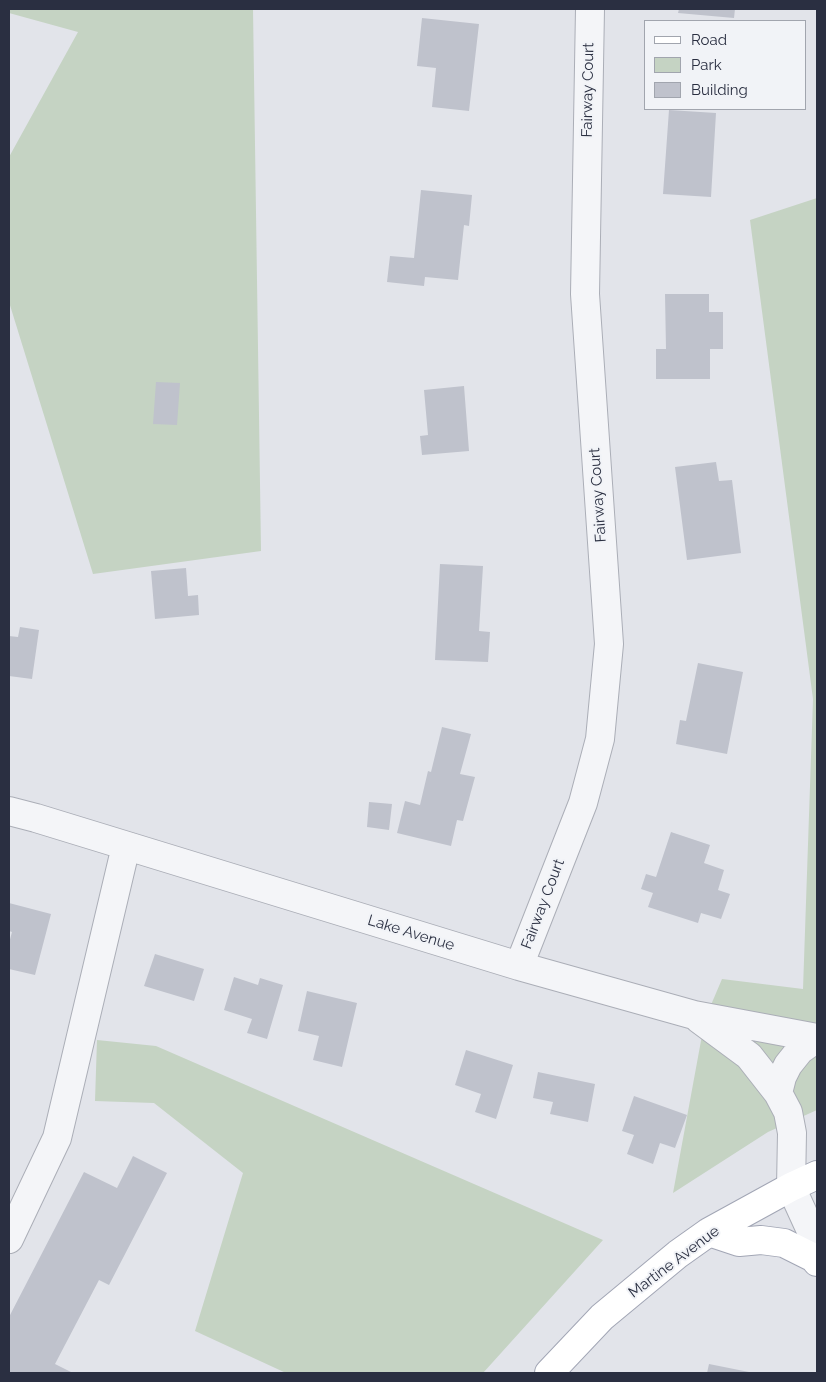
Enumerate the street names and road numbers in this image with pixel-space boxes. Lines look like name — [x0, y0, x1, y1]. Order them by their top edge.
street label: Fairway Court — [578, 42, 598, 138]
street label: Fairway Court — [586, 447, 610, 543]
street label: Fairway Court — [518, 856, 568, 952]
street label: Lake Avenue — [365, 911, 457, 955]
street label: Martine Avenue — [625, 1222, 723, 1302]

